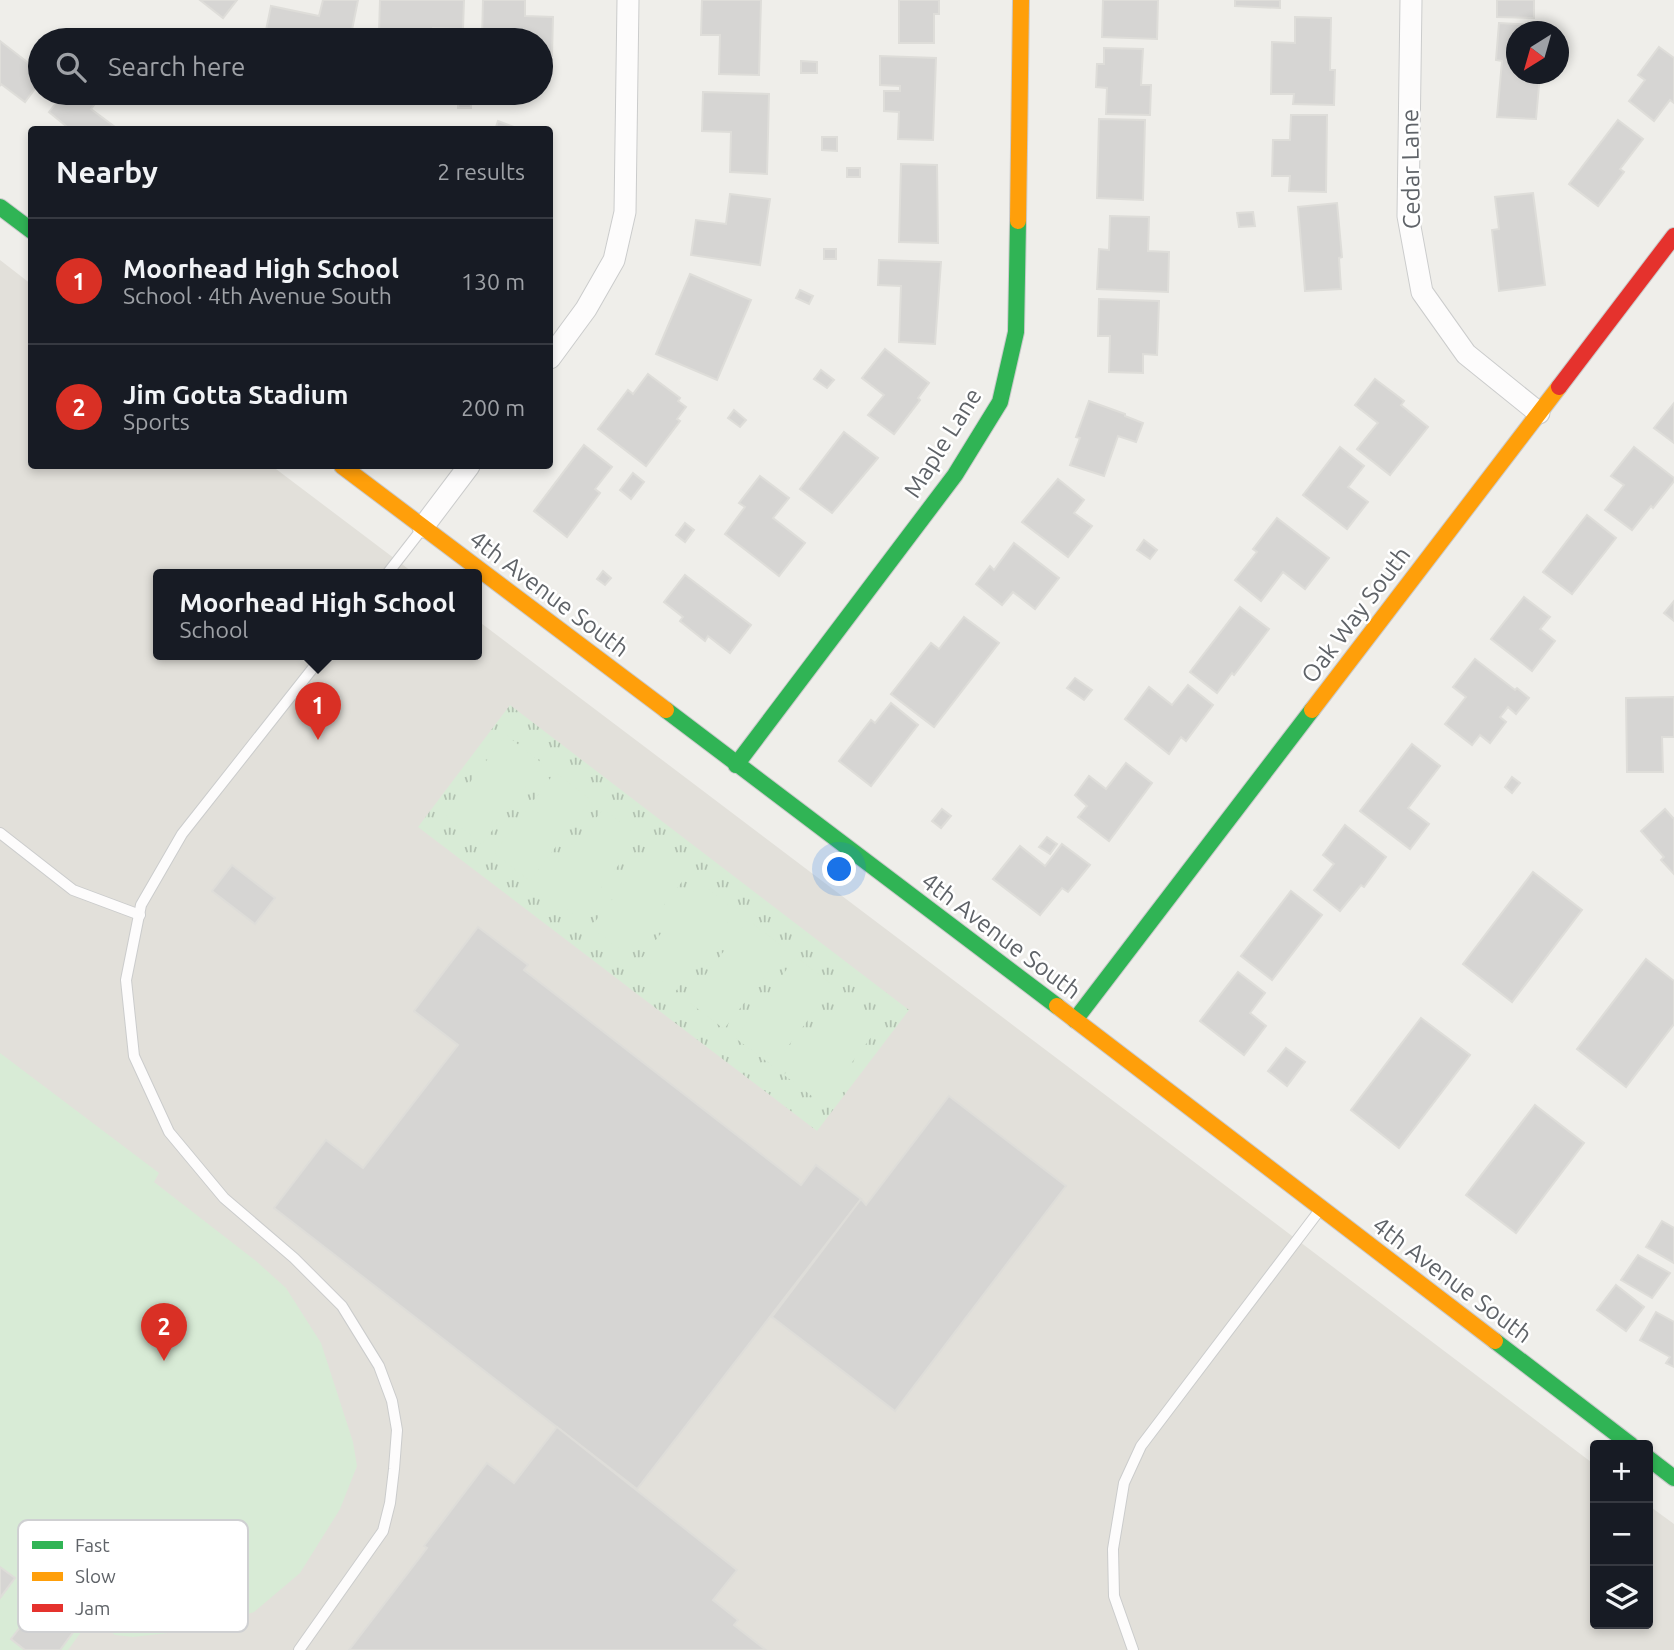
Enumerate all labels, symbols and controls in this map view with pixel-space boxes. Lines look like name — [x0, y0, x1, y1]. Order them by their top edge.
north arrow — [1506, 21, 1569, 84]
search box — [28, 28, 553, 105]
icon: search — [52, 48, 90, 86]
text: Search here — [108, 52, 245, 81]
street label: Cedar Lane — [1396, 109, 1425, 229]
text: Nearby — [56, 155, 158, 189]
text: 2 results — [437, 159, 525, 184]
text: Moorhead High School — [123, 254, 399, 283]
text: 1 — [73, 269, 85, 294]
text: 130 m — [461, 269, 525, 294]
text: School · 4th Avenue South — [123, 283, 392, 308]
text: Jim Gotta Stadium — [123, 380, 348, 409]
street label: Maple Lane — [898, 383, 987, 502]
text: 2 — [73, 395, 85, 420]
text: 200 m — [461, 395, 525, 420]
text: Sports — [123, 409, 190, 434]
street label: 4th Avenue South — [465, 525, 634, 662]
street label: Oak Way South — [1296, 541, 1415, 688]
popup — [153, 569, 482, 660]
text: Moorhead High School — [180, 588, 455, 617]
text: School — [180, 617, 248, 642]
pin: 1 — [295, 682, 341, 740]
your location — [822, 852, 856, 886]
street label: 4th Avenue South — [917, 867, 1086, 1004]
street label: 4th Avenue South — [1368, 1211, 1537, 1348]
pin: 2 — [141, 1303, 187, 1361]
map controls — [1590, 1440, 1653, 1629]
button: + — [1590, 1440, 1653, 1503]
button: − — [1590, 1503, 1653, 1566]
legend — [18, 1520, 248, 1632]
text: Fast — [75, 1534, 110, 1556]
text: Slow — [75, 1565, 116, 1587]
button: layers — [1590, 1566, 1653, 1629]
text: Jam — [75, 1597, 111, 1619]

